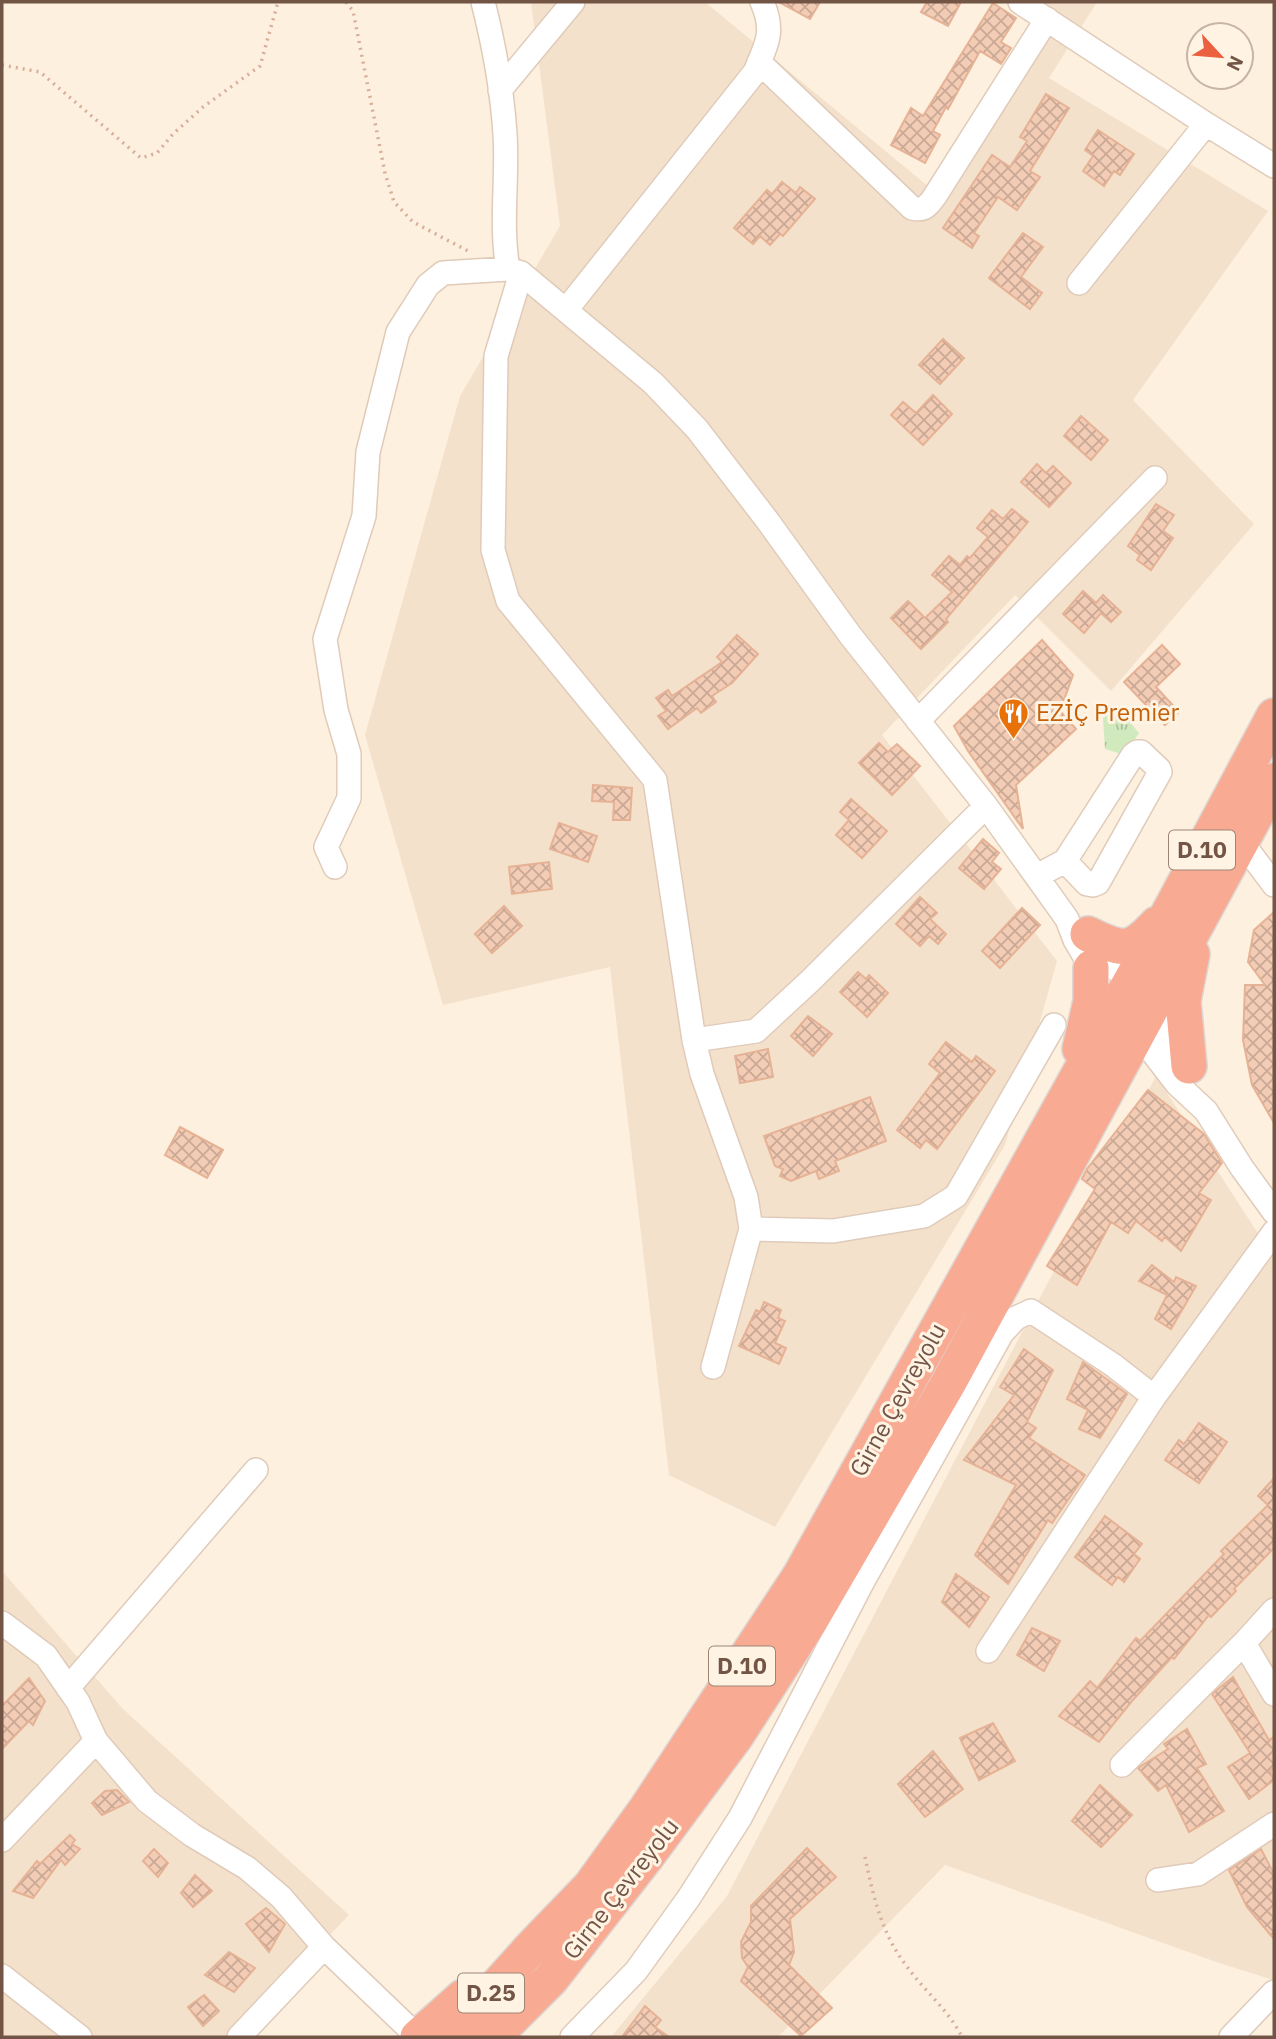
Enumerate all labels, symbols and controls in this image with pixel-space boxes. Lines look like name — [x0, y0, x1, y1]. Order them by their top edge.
north arrow — [1185, 21, 1255, 91]
text: N — [1221, 52, 1249, 75]
restaurant icon: EZİÇ Premier — [996, 696, 1030, 740]
place label: EZİÇ Premier — [1036, 696, 1179, 728]
road number: D.10 — [1169, 830, 1235, 870]
street label: Girne Çevreyolu — [842, 1317, 953, 1482]
road number: D.10 — [709, 1646, 775, 1686]
street label: Girne Çevreyolu — [555, 1811, 685, 1966]
road number: D.25 — [458, 1974, 524, 2012]

